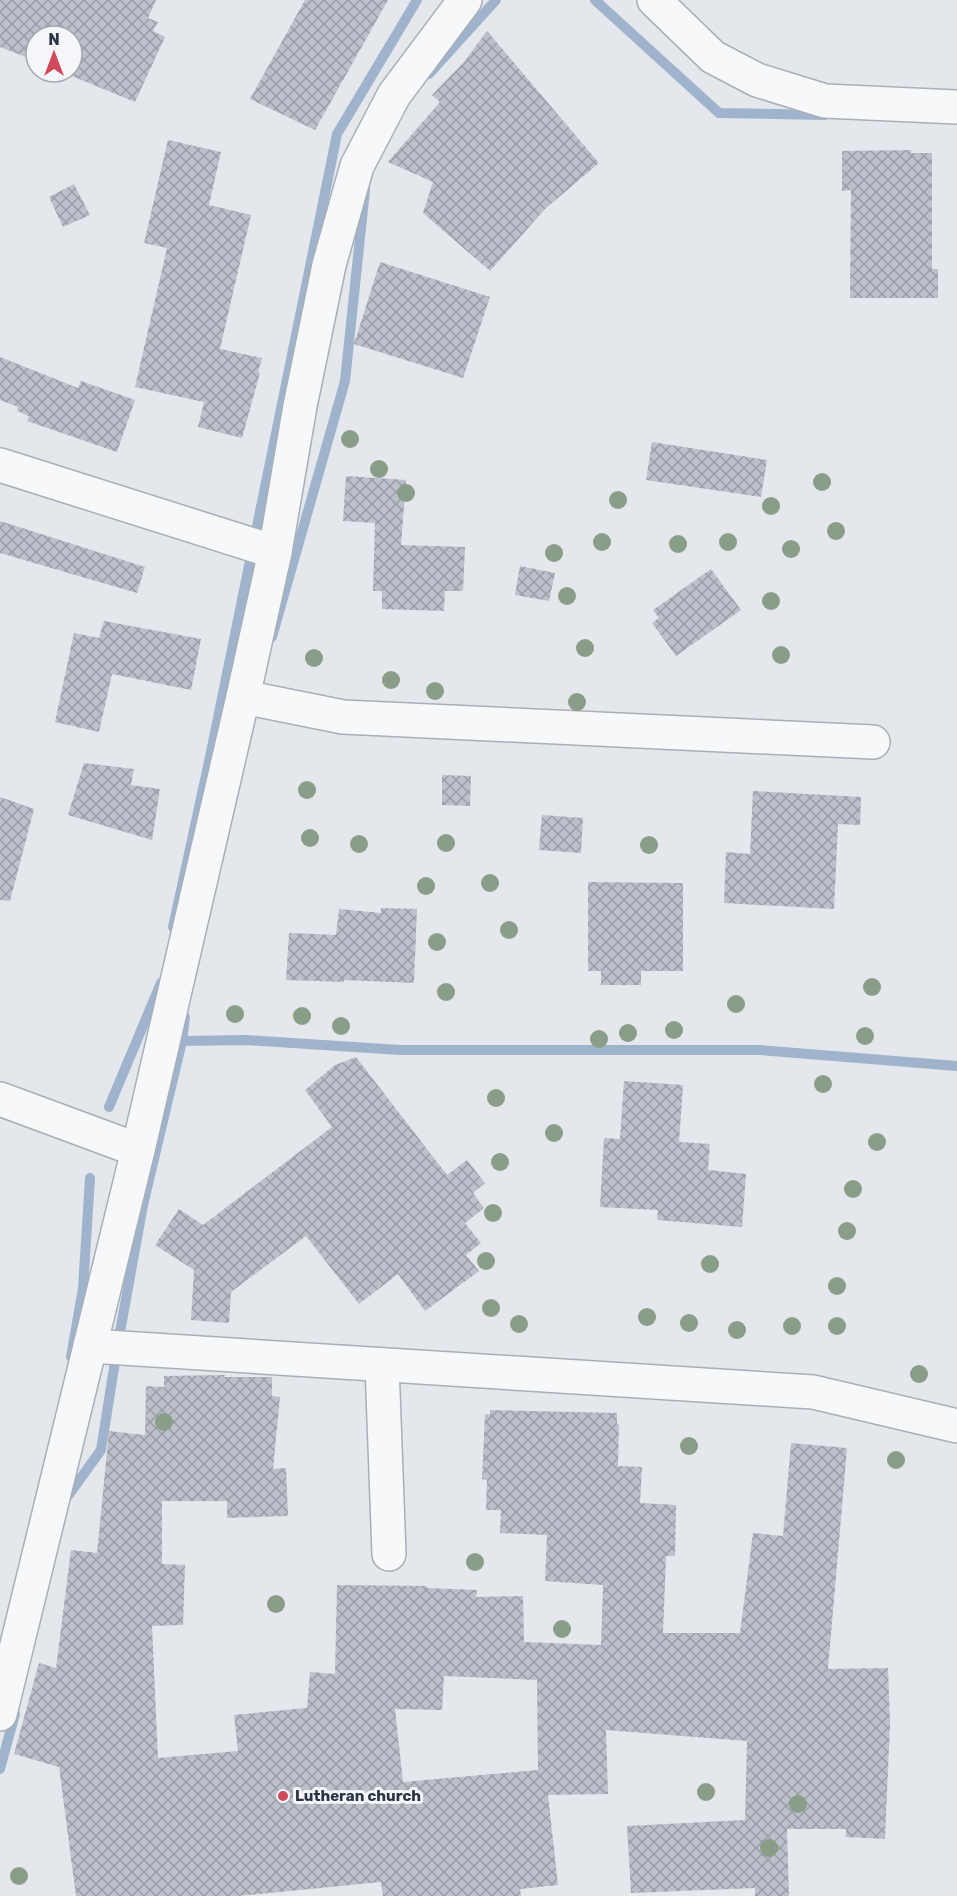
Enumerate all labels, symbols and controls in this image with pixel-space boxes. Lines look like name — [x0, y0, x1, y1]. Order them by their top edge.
north arrow — [24, 24, 84, 84]
text: N — [48, 30, 60, 49]
place label: Lutheran church — [295, 1787, 421, 1805]
marker: Lutheran church — [276, 1789, 290, 1803]

